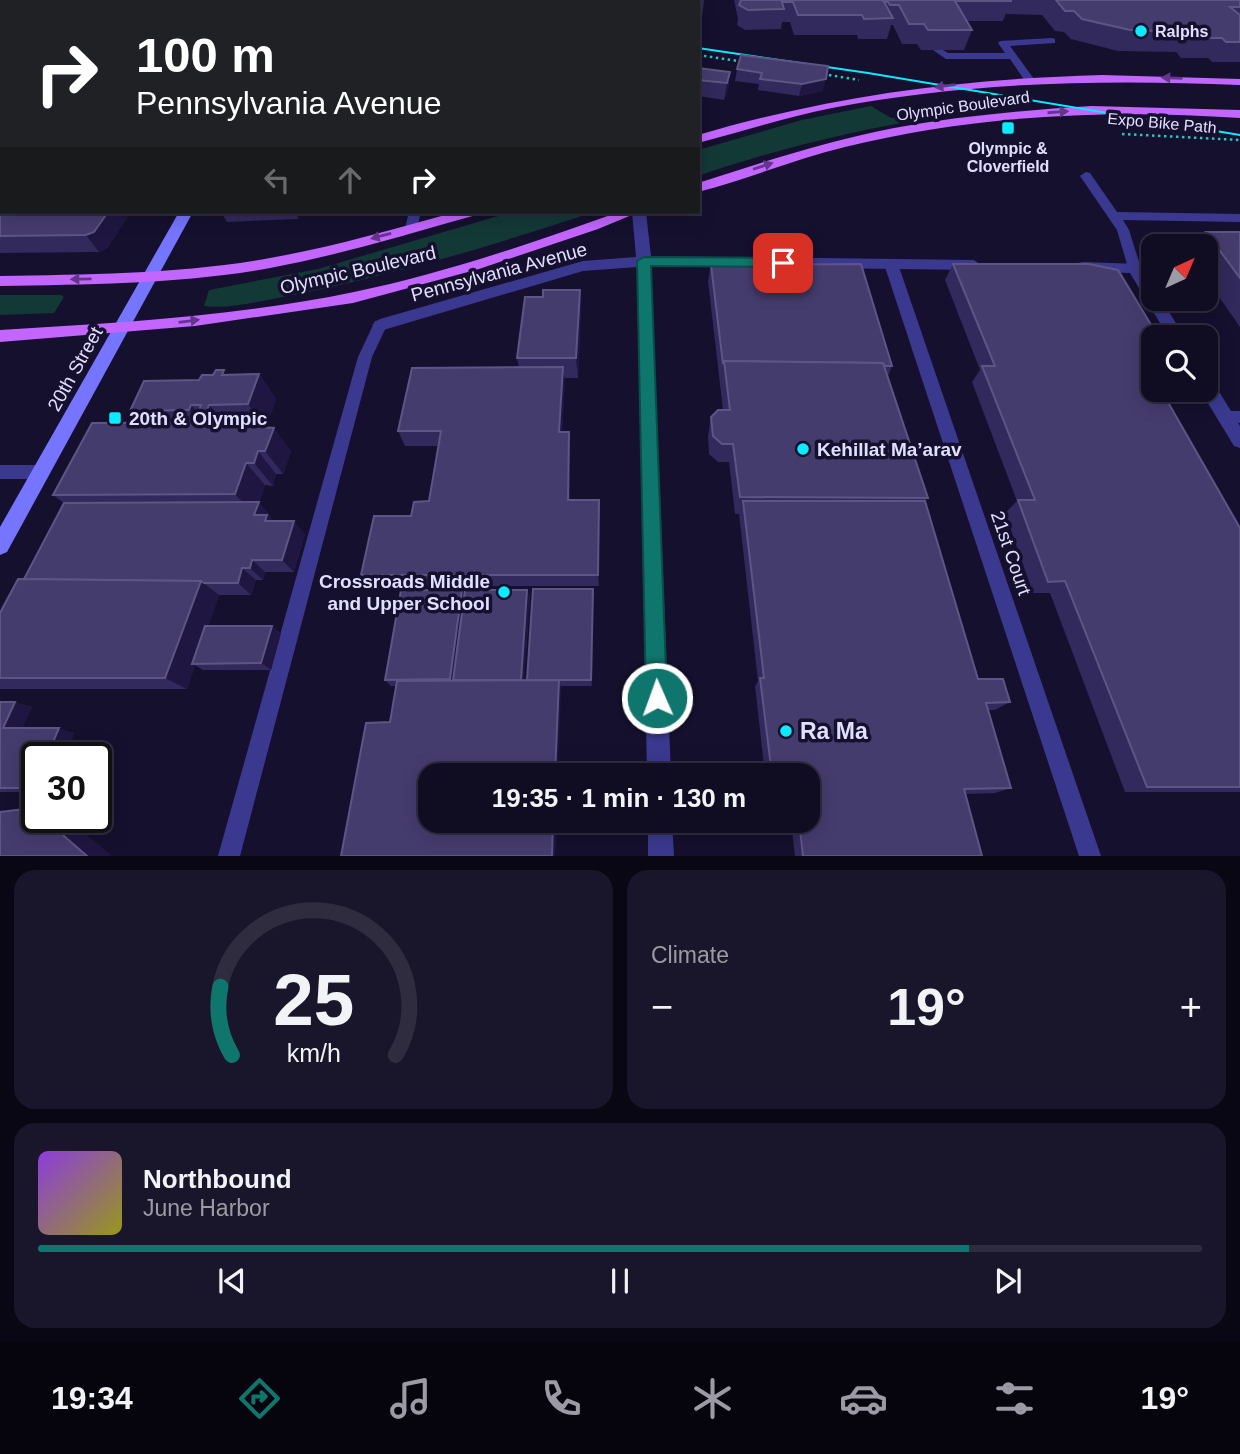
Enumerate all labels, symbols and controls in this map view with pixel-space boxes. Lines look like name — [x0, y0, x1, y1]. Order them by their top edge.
marker: Ralphs — [1133, 23, 1149, 39]
place label: Ralphs — [1155, 23, 1208, 40]
icon: right — [21, 28, 112, 119]
text: 100 m — [136, 28, 275, 82]
one-way arrow — [1161, 73, 1183, 84]
one-way arrow — [934, 81, 956, 92]
text: Pennsylvania Avenue — [136, 85, 441, 121]
street label: Olympic Boulevard — [895, 88, 1031, 124]
one-way arrow — [1047, 106, 1069, 117]
street label: Expo Bike Path — [1107, 110, 1217, 136]
marker: Olympic & Cloverfield — [1000, 120, 1016, 136]
place label: Olympic & Cloverfield — [967, 140, 1049, 175]
icon: left — [258, 161, 296, 199]
icon: ahead — [331, 161, 369, 199]
icon: right — [404, 161, 442, 199]
one-way arrow — [753, 161, 774, 171]
one-way arrow — [370, 231, 392, 242]
pin — [753, 233, 813, 293]
north arrow — [1141, 234, 1218, 312]
map controls — [1141, 234, 1218, 402]
street label: Pennsylvania Avenue — [409, 238, 589, 306]
street label: Olympic Boulevard — [278, 242, 438, 298]
icon: arrive — [764, 244, 802, 282]
one-way arrow — [70, 273, 92, 285]
one-way arrow — [178, 315, 200, 326]
street label: 20th Street — [43, 323, 107, 415]
button: search — [1141, 325, 1218, 402]
place label: 20th & Olympic — [129, 408, 268, 429]
marker: 20th & Olympic — [107, 410, 123, 426]
place label: Kehillat Ma’arav — [817, 439, 962, 460]
marker: Kehillat Ma’arav — [795, 441, 811, 457]
street label: 21st Court — [987, 508, 1035, 599]
place label: Crossroads Middle and Upper School — [319, 571, 490, 614]
marker: Crossroads Middle and Upper School — [496, 584, 512, 600]
position arrow — [620, 661, 694, 735]
place label: Ra Ma — [800, 718, 868, 744]
marker: Ra Ma — [778, 723, 794, 739]
speed limit sign: 30 — [21, 742, 112, 833]
text: 19:35 · 1 min · 130 m — [492, 783, 746, 813]
text: Climate — [651, 942, 729, 968]
text: 25 — [273, 960, 354, 1041]
text: 19° — [887, 978, 966, 1036]
text: − — [651, 986, 673, 1028]
text: + — [1180, 986, 1202, 1028]
text: km/h — [286, 1039, 341, 1067]
text: Northbound — [143, 1164, 292, 1194]
text: June Harbor — [143, 1195, 270, 1221]
icon: previous — [213, 1262, 251, 1300]
icon: pause — [601, 1262, 639, 1300]
icon: next — [989, 1262, 1027, 1300]
icon: directions — [235, 1374, 284, 1423]
icon: music — [386, 1374, 435, 1423]
icon: phone — [537, 1374, 586, 1423]
icon: climate — [688, 1374, 737, 1423]
icon: car — [839, 1374, 888, 1423]
icon: filters — [990, 1374, 1039, 1423]
text: 19:34 — [51, 1380, 133, 1416]
text: 19° — [1141, 1380, 1189, 1416]

